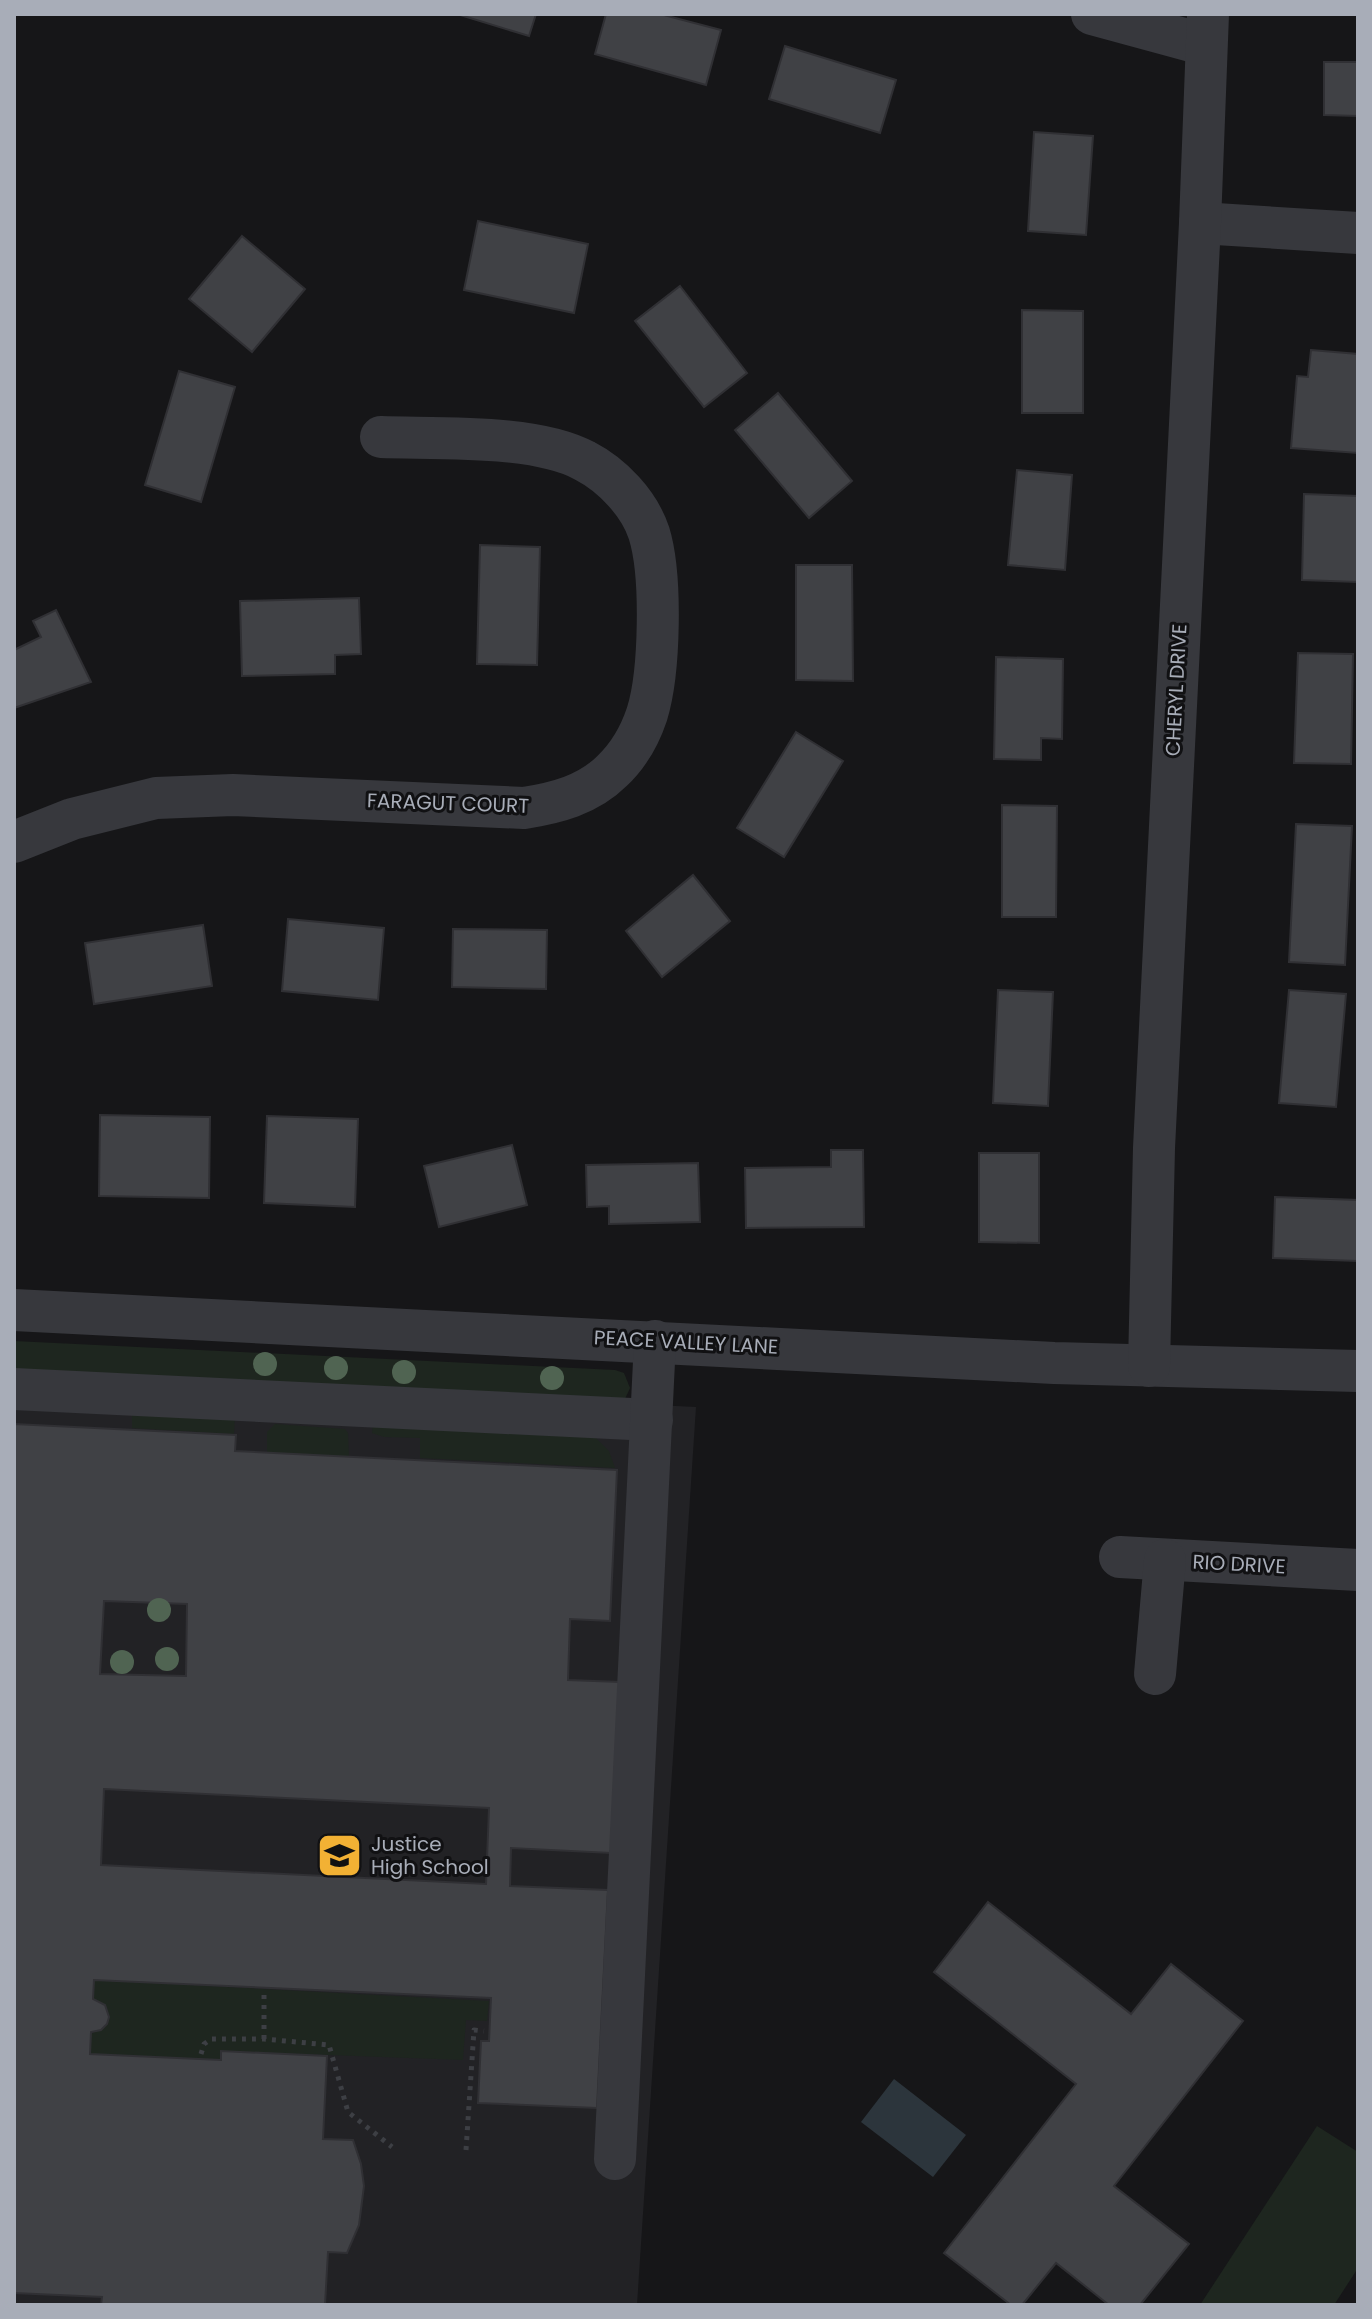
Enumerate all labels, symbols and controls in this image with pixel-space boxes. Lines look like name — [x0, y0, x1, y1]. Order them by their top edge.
street label: CHERYL DRIVE — [1159, 623, 1193, 757]
street label: FARAGUT COURT — [367, 786, 530, 820]
street label: PEACE VALLEY LANE — [593, 1323, 779, 1361]
street label: RIO DRIVE — [1192, 1548, 1286, 1580]
place label: Justice High School — [371, 1830, 489, 1881]
school or university icon: Justice High School — [316, 1832, 364, 1880]

